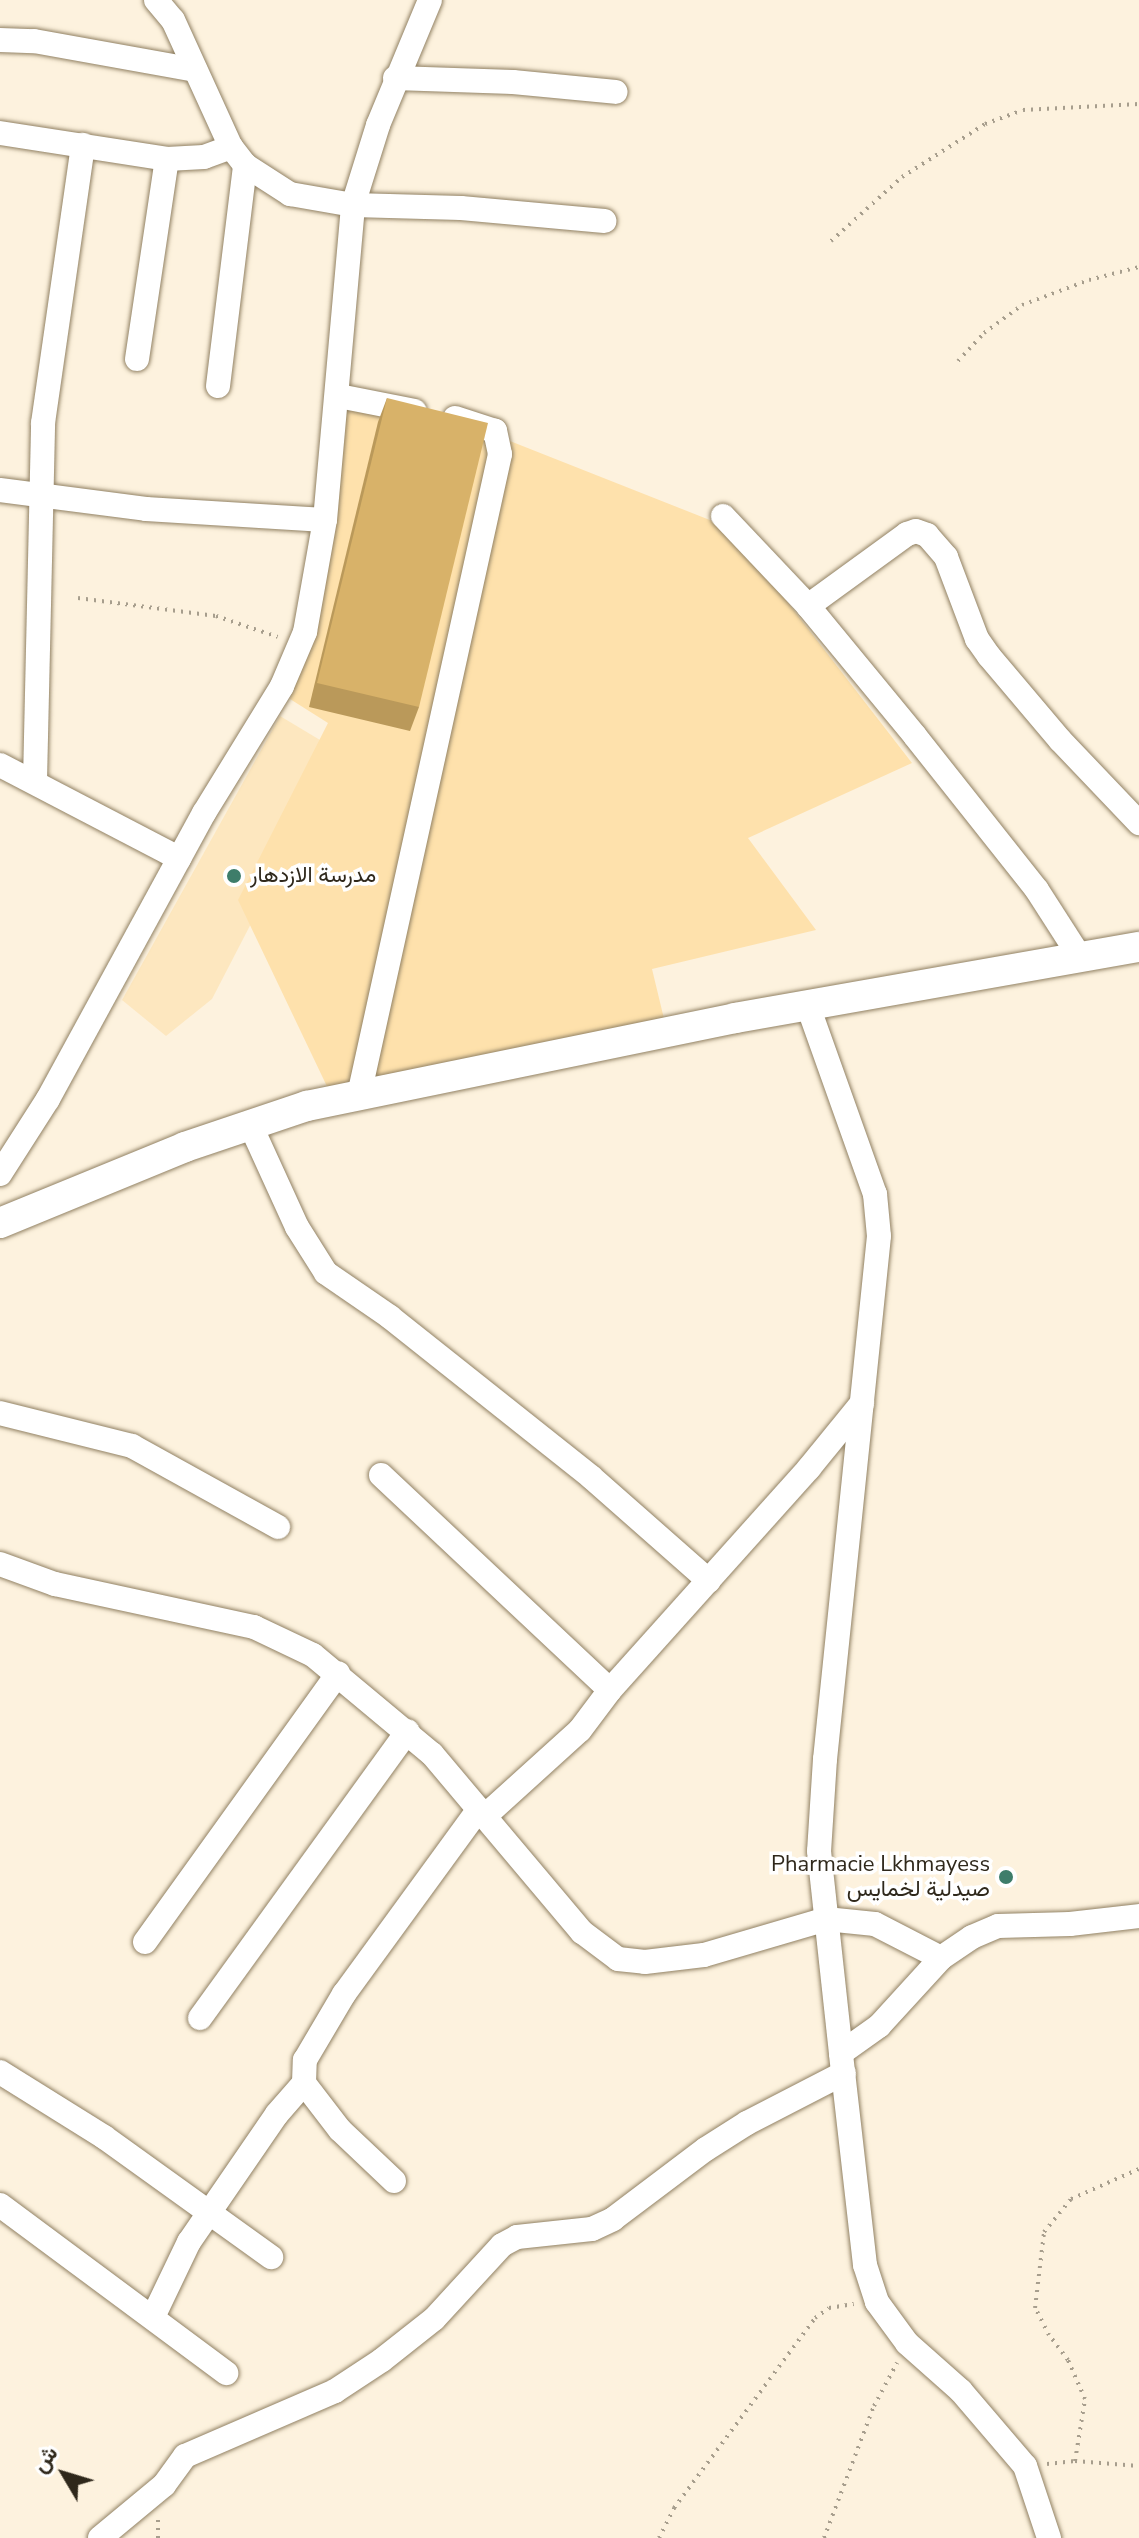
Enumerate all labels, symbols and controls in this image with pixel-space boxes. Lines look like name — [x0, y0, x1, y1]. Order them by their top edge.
place label: مدرسة الازدهار — [250, 863, 376, 889]
marker: مدرسة الازدهار — [225, 867, 243, 885]
place label: Pharmacie Lkhmayess صيدلية لخمايس — [771, 1851, 990, 1902]
marker: Pharmacie Lkhmayess صيدلية لخمايس — [997, 1868, 1015, 1886]
north arrow — [24, 2434, 104, 2514]
text: ش — [25, 2440, 65, 2479]

